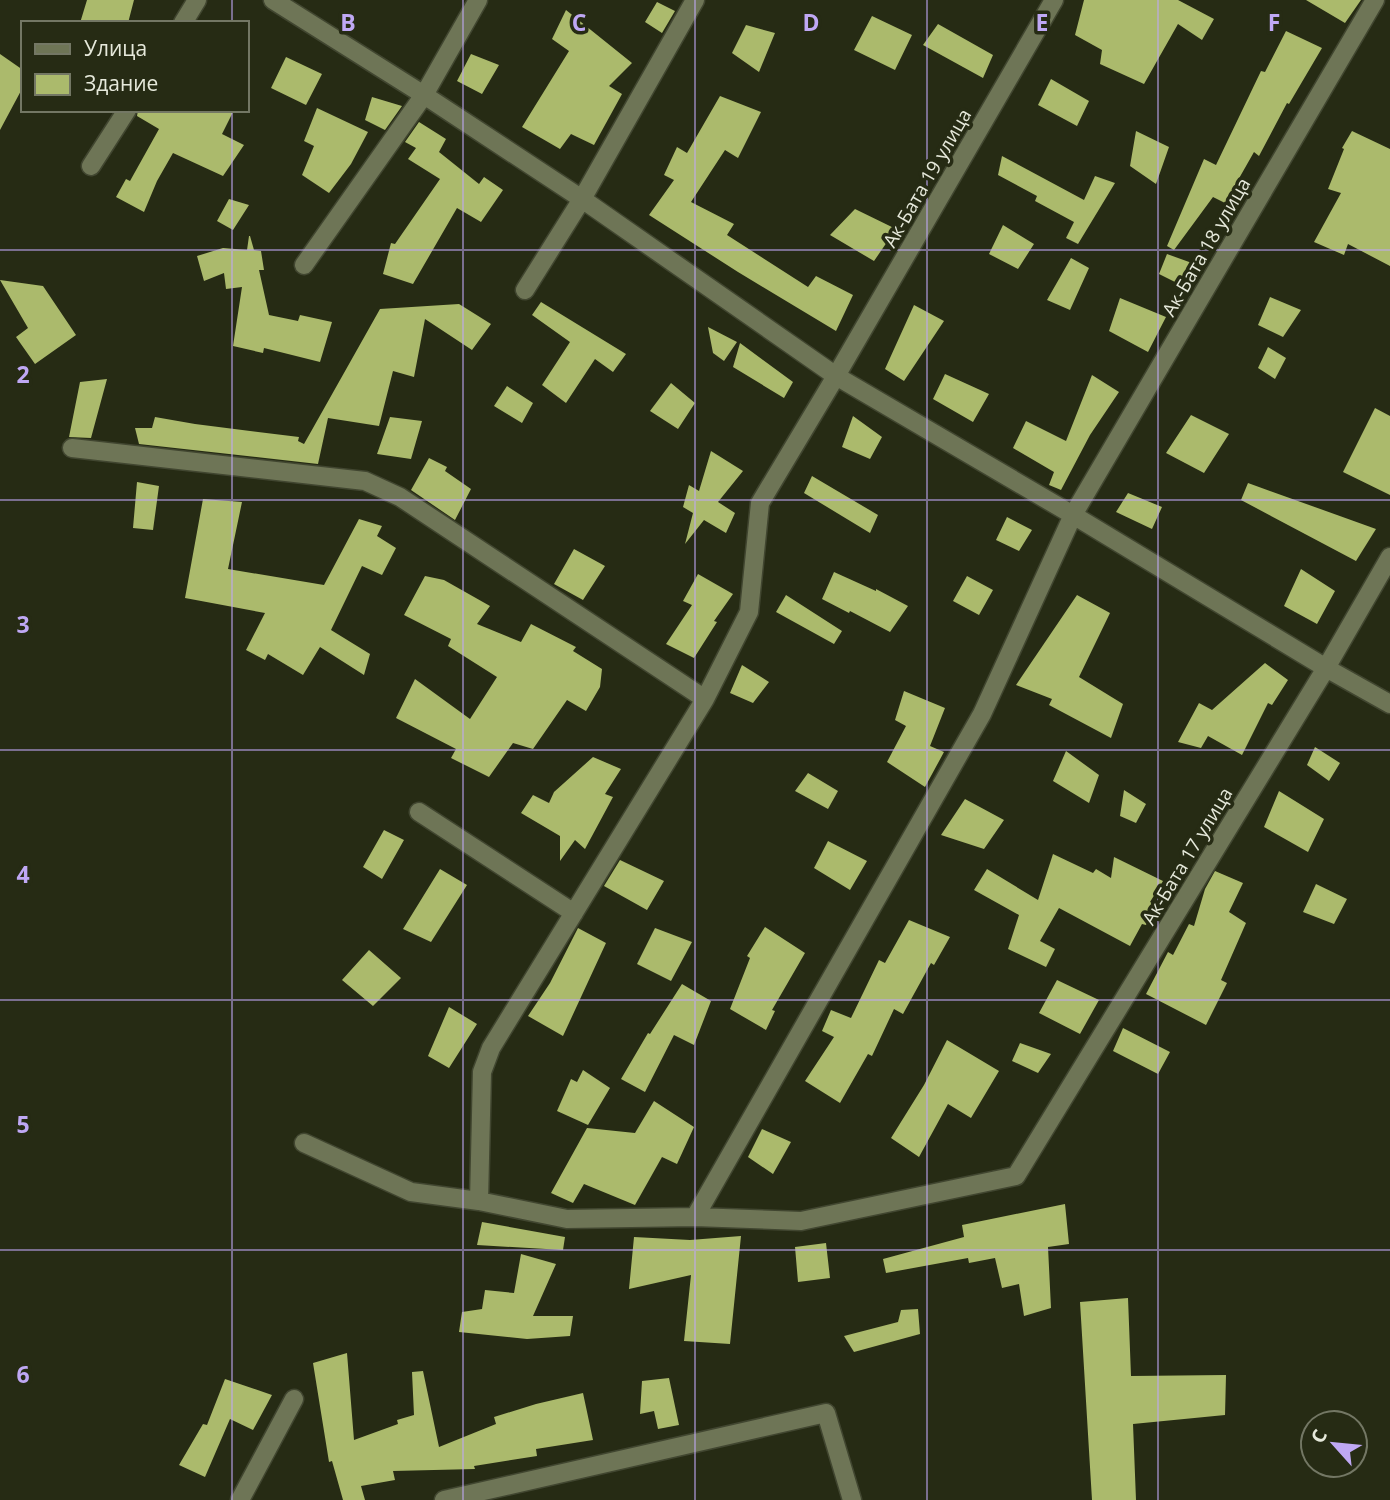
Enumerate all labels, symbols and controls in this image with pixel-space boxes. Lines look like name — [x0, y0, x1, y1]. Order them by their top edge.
text: B — [340, 6, 356, 38]
text: C — [572, 6, 586, 38]
text: D — [802, 6, 820, 38]
text: E — [1036, 6, 1048, 38]
text: F — [1268, 6, 1280, 38]
legend — [21, 21, 248, 112]
text: Улица — [84, 34, 147, 62]
text: Здание — [84, 69, 158, 97]
street label: Ак-Бата 19 улица — [877, 104, 977, 252]
street label: Ак-Бата 18 улица — [1156, 173, 1256, 321]
text: 2 — [16, 358, 30, 390]
text: 3 — [16, 608, 30, 640]
street label: Ак-Бата 17 улица — [1136, 782, 1238, 930]
text: 4 — [16, 858, 30, 890]
text: 5 — [16, 1108, 30, 1140]
text: 6 — [16, 1358, 30, 1390]
north arrow — [1299, 1409, 1369, 1479]
text: С — [1305, 1425, 1333, 1448]

